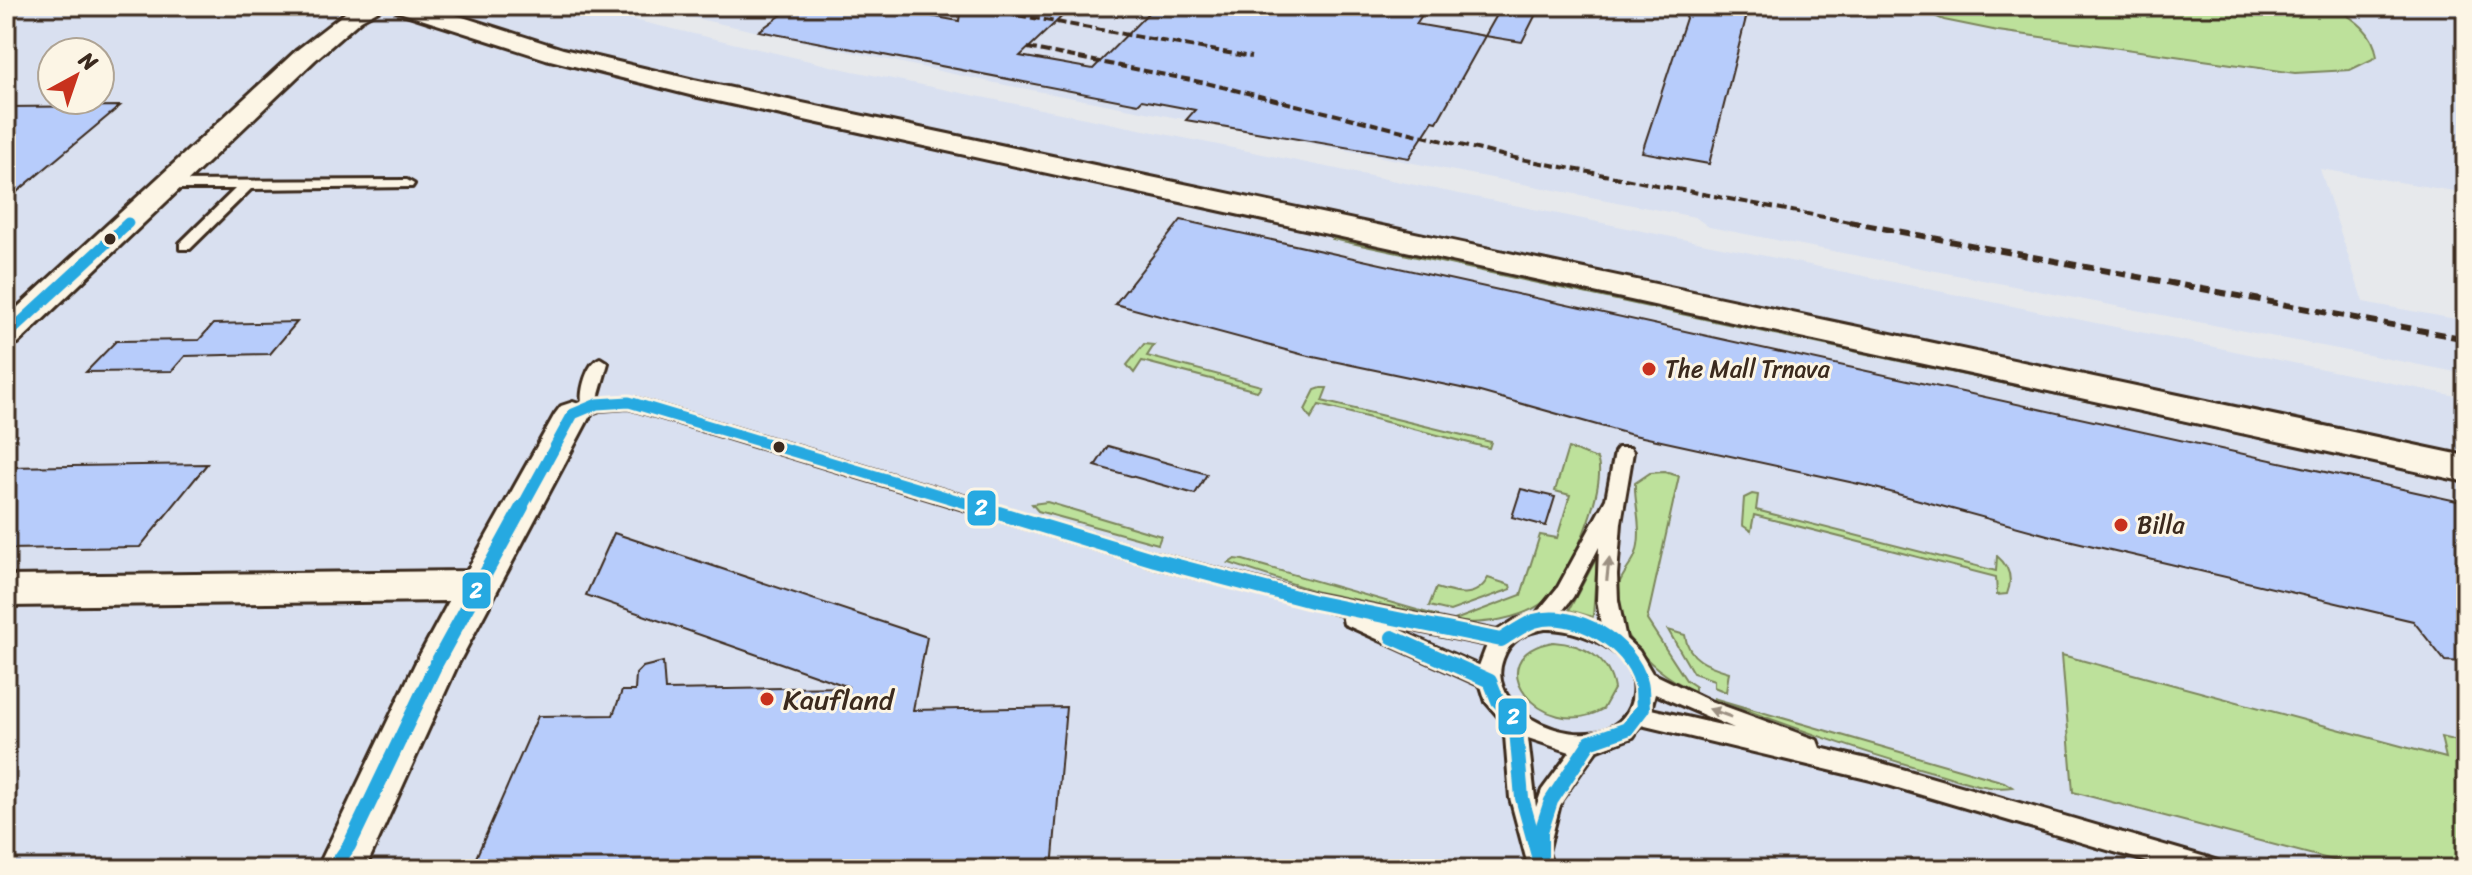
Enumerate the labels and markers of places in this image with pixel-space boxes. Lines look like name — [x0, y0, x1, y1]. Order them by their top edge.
unlabelled marker — [102, 231, 118, 247]
place label: The Mall Trnava — [1665, 348, 1831, 390]
marker: The Mall Trnava — [1640, 360, 1658, 378]
unlabelled marker — [771, 439, 787, 455]
place label: Billa — [2137, 504, 2185, 546]
marker: Billa — [2112, 516, 2130, 534]
place label: Kaufland — [783, 675, 896, 724]
marker: Kaufland — [758, 690, 776, 708]

